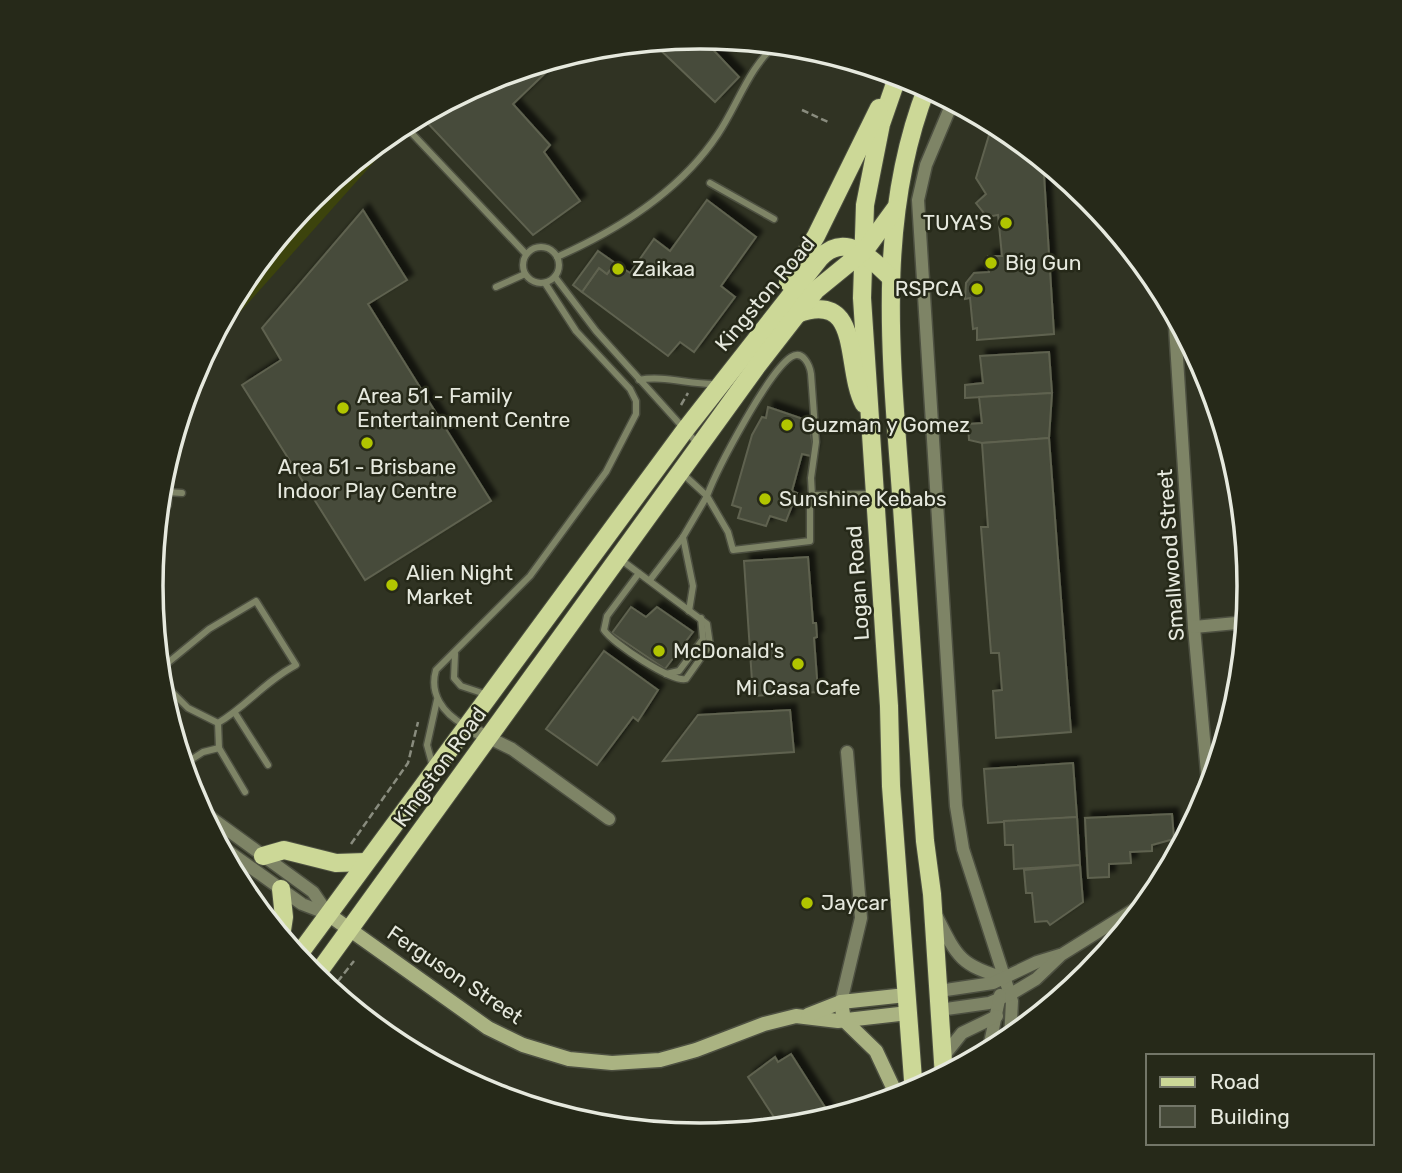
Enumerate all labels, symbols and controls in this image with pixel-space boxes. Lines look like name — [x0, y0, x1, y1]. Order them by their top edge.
place label: TUYA'S — [923, 210, 992, 235]
marker: TUYA'S — [998, 215, 1014, 231]
street label: Kingston Road — [710, 231, 820, 356]
place label: Big Gun — [1005, 250, 1081, 275]
marker: Big Gun — [983, 255, 999, 271]
place label: Zaikaa — [632, 256, 695, 281]
marker: Zaikaa — [610, 261, 626, 277]
place label: RSPCA — [895, 276, 963, 301]
marker: RSPCA — [969, 281, 985, 297]
place label: Area 51 - Family Entertainment Centre — [357, 383, 570, 432]
marker: Area 51 - Family Entertainment Centre — [335, 400, 351, 416]
place label: Guzman y Gomez — [801, 412, 970, 437]
marker: Guzman y Gomez — [779, 417, 795, 433]
marker: Area 51 - Brisbane Indoor Play Centre — [359, 435, 375, 451]
place label: Area 51 - Brisbane Indoor Play Centre — [277, 454, 457, 503]
street label: Smallwood Street — [1152, 468, 1189, 642]
place label: Sunshine Kebabs — [779, 486, 947, 511]
marker: Sunshine Kebabs — [757, 491, 773, 507]
street label: Logan Road — [841, 525, 874, 641]
place label: Alien Night Market — [406, 560, 513, 609]
marker: Alien Night Market — [384, 577, 400, 593]
place label: McDonald's — [673, 638, 785, 663]
marker: McDonald's — [651, 643, 667, 659]
marker: Mi Casa Cafe — [790, 656, 806, 672]
place label: Mi Casa Cafe — [735, 675, 861, 700]
street label: Kingston Road — [388, 702, 491, 831]
place label: Jaycar — [821, 890, 888, 915]
marker: Jaycar — [799, 895, 815, 911]
street label: Ferguson Street — [383, 920, 528, 1029]
legend — [1146, 1054, 1374, 1145]
text: Road — [1210, 1069, 1260, 1094]
text: Building — [1210, 1104, 1290, 1129]

